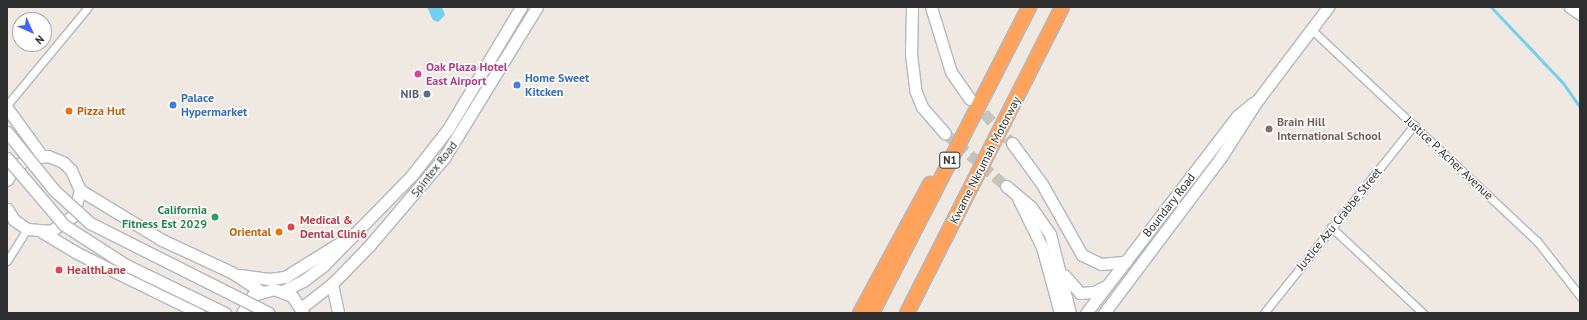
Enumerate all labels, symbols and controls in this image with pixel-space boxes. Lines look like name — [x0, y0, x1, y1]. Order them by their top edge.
north arrow — [12, 12, 52, 52]
text: N — [32, 32, 47, 47]
place label: Oak Plaza Hotel East Airport — [426, 60, 508, 88]
marker: Oak Plaza Hotel East Airport — [413, 69, 423, 79]
place label: Home Sweet Kitcken — [525, 71, 589, 99]
marker: Home Sweet Kitcken — [512, 80, 522, 90]
place label: NIB — [401, 87, 419, 101]
marker: NIB — [422, 89, 432, 99]
place label: Palace Hypermarket — [181, 91, 247, 119]
street label: Kwame Nkrumah Motorway — [947, 94, 1023, 226]
marker: Palace Hypermarket — [168, 100, 178, 110]
place label: Pizza Hut — [77, 104, 126, 118]
marker: Pizza Hut — [64, 106, 74, 116]
street label: Justice P. Acher Avenue — [1401, 113, 1497, 203]
place label: Brain Hill International School — [1277, 115, 1381, 143]
marker: Brain Hill International School — [1264, 124, 1274, 134]
street label: Spintex Road — [408, 138, 460, 200]
road number: N1 — [939, 151, 961, 169]
street label: Justice Azu Crabbe Street — [1293, 165, 1385, 273]
street label: Boundary Road — [1140, 170, 1198, 240]
place label: California Fitness Est 2029 — [122, 203, 207, 231]
marker: California Fitness Est 2029 — [210, 212, 220, 222]
place label: Medical & Dental Clini6 — [300, 213, 367, 241]
marker: Medical & Dental Clini6 — [285, 221, 297, 233]
place label: Oriental — [229, 225, 271, 239]
marker: Oriental — [274, 227, 284, 237]
place label: HealthLane — [67, 263, 126, 277]
marker: HealthLane — [54, 265, 64, 275]

